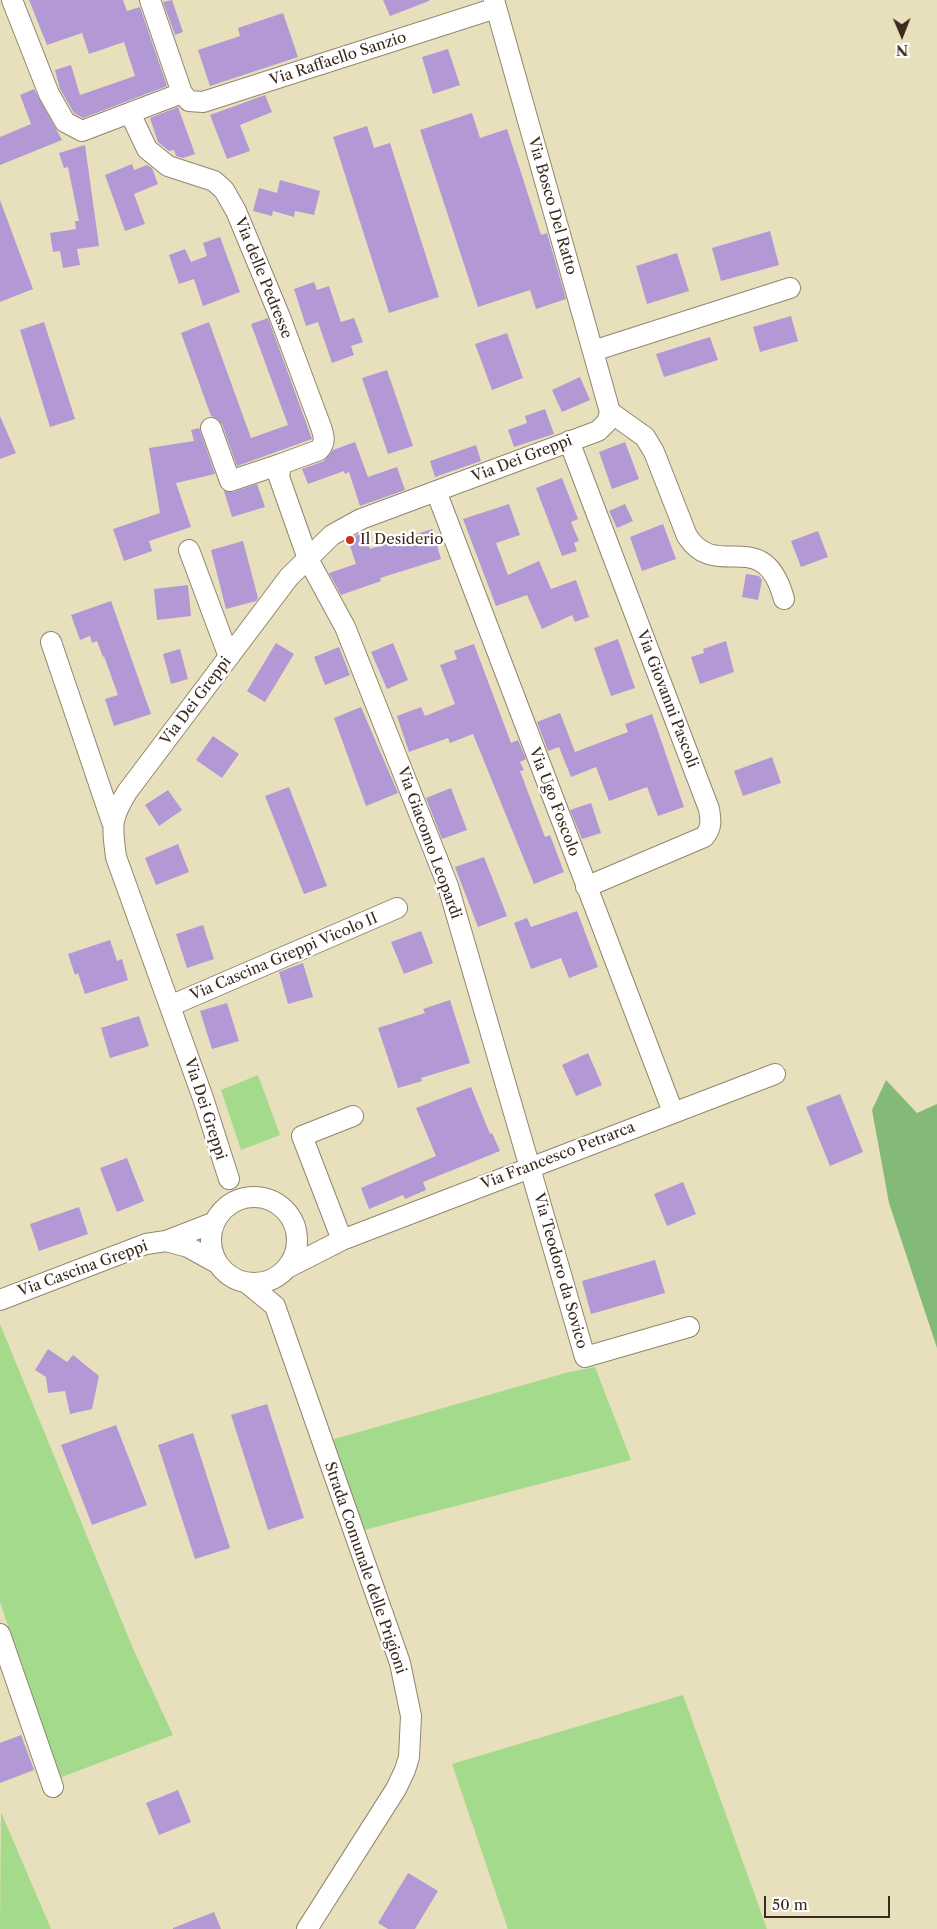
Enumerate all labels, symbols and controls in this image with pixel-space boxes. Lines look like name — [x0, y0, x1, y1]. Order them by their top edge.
north arrow — [877, 10, 927, 60]
street label: Via Raffaello Sanzio — [267, 28, 409, 90]
text: N — [896, 41, 909, 59]
street label: Via Bosco Del Ratto — [524, 135, 580, 277]
street label: Via delle Pedresse — [230, 215, 296, 341]
street label: Via Dei Greppi — [469, 432, 575, 486]
place label: Il Desiderio — [360, 531, 443, 549]
marker: Il Desiderio — [344, 534, 356, 546]
street label: Via Giovanni Pascoli — [632, 628, 702, 770]
street label: Via Dei Greppi — [157, 653, 235, 749]
street label: Via Ugo Foscolo — [525, 745, 583, 859]
street label: Via Giacomo Leopardi — [393, 765, 465, 921]
street label: Via Cascina Greppi Vicolo II — [187, 909, 381, 1005]
street label: Via Dei Greppi — [180, 1056, 230, 1162]
street label: Via Francesco Petrarca — [478, 1118, 638, 1194]
street label: Via Teodoro da Sovico — [529, 1191, 591, 1351]
street label: Via Cascina Greppi — [16, 1237, 150, 1301]
street label: Strada Comunale delle Prigioni — [320, 1460, 410, 1676]
scale bar — [767, 1886, 893, 1918]
text: 50 m — [772, 1895, 808, 1914]

